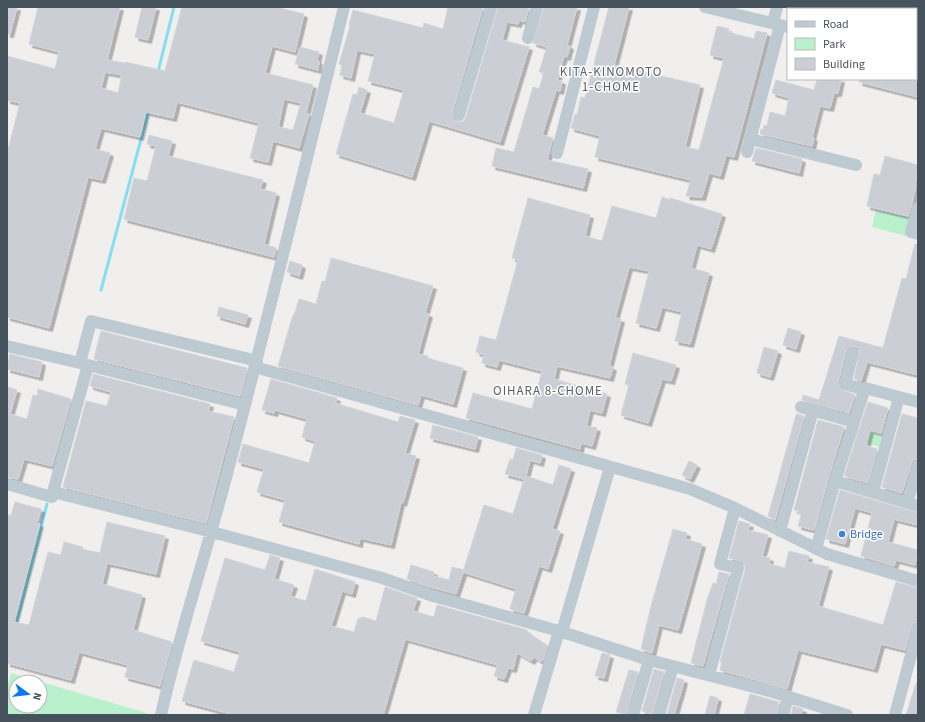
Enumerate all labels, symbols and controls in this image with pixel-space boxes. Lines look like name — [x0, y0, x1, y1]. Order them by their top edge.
legend — [787, 8, 917, 80]
text: Road — [823, 16, 849, 33]
text: Park — [823, 36, 845, 53]
text: Building — [823, 56, 865, 73]
district label: KITA-KINOMOTO 1-CHOME — [560, 63, 662, 96]
district label: OIHARA 8-CHOME — [493, 382, 603, 400]
place label: Bridge — [850, 526, 883, 543]
marker: Bridge — [837, 529, 847, 539]
north arrow — [8, 674, 48, 714]
text: N — [29, 691, 45, 702]

